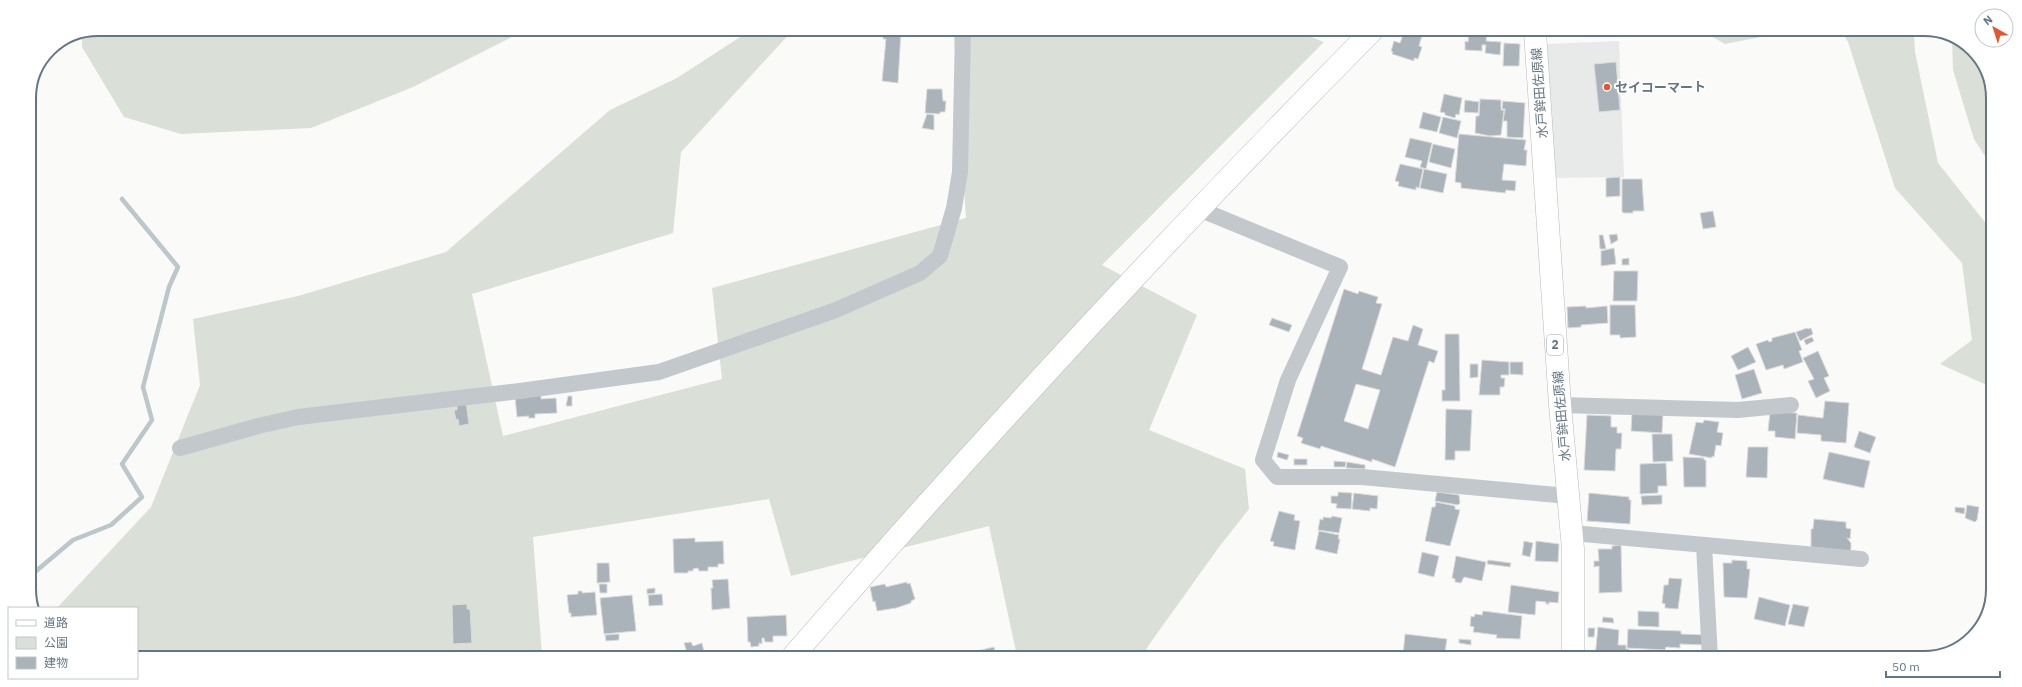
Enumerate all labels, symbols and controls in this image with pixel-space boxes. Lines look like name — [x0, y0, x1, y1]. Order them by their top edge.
north arrow — [1974, 8, 2014, 48]
text: N — [1980, 12, 1995, 28]
street label: 水戸鉾田佐原線 — [1528, 47, 1551, 139]
place label: セイコーマート — [1615, 79, 1706, 96]
marker: セイコーマート — [1602, 82, 1612, 92]
road number: 2 — [1547, 335, 1563, 355]
street label: 水戸鉾田佐原線 — [1549, 370, 1574, 462]
legend — [8, 607, 138, 679]
text: 道路 — [44, 615, 68, 630]
text: 公園 — [44, 635, 68, 650]
scale bar — [1886, 653, 2000, 679]
text: 建物 — [44, 655, 68, 670]
text: 50 m — [1892, 659, 1920, 674]

